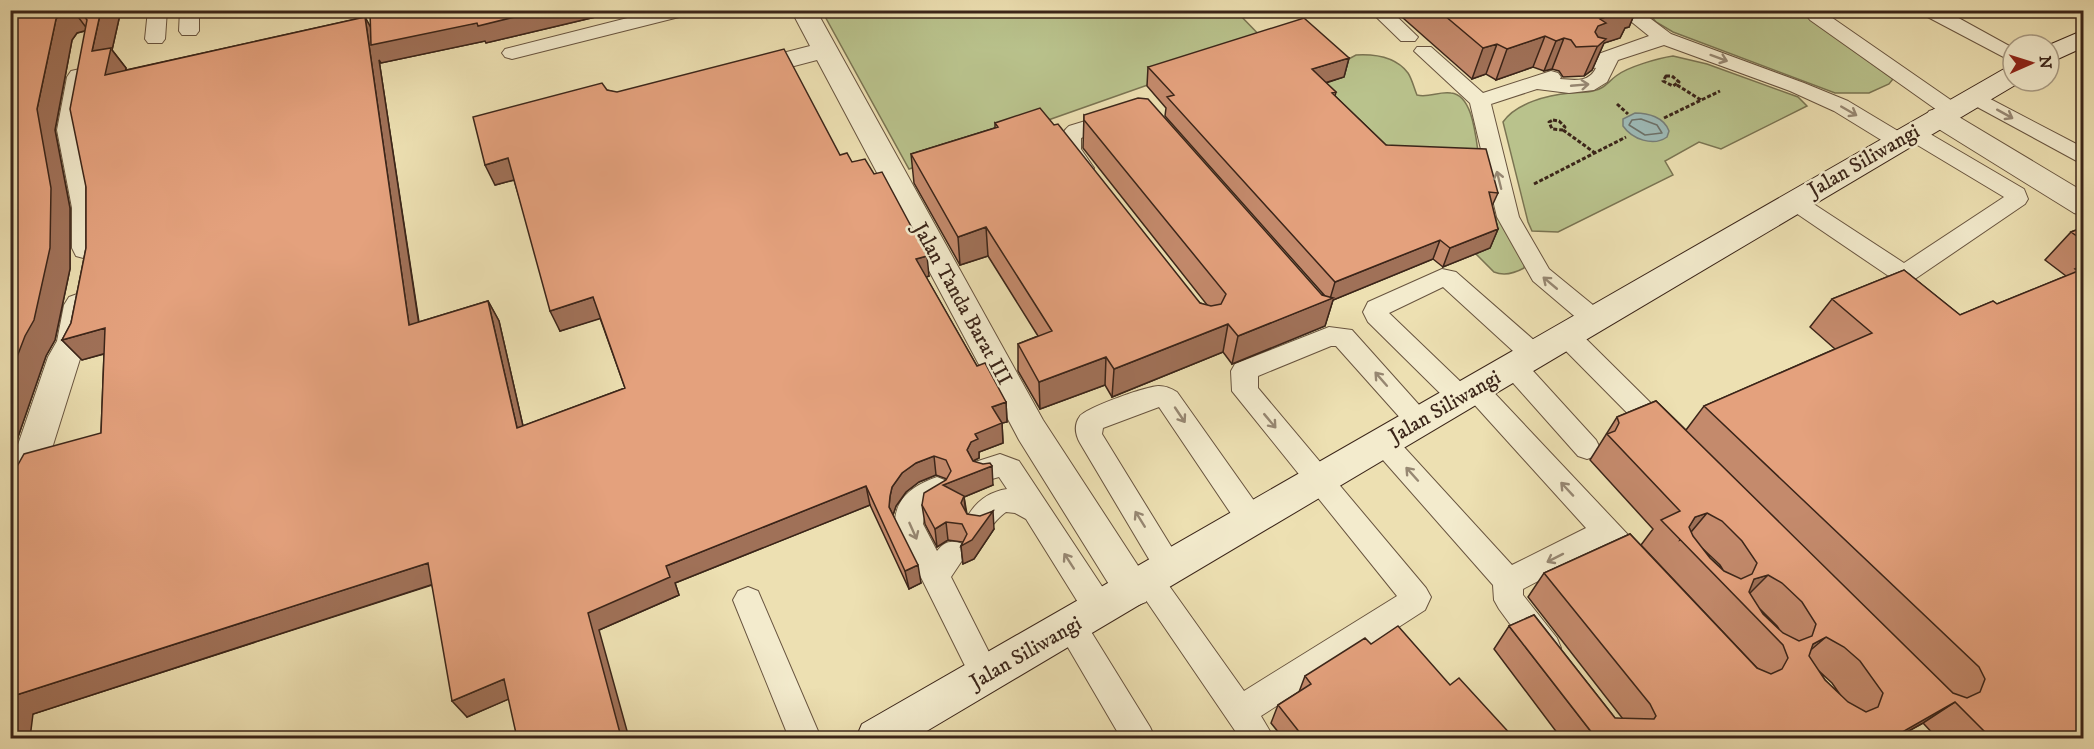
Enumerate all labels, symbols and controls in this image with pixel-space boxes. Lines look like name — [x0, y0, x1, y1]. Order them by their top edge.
north arrow — [2001, 33, 2061, 93]
one-way arrow — [1709, 54, 1728, 65]
text: N — [2035, 55, 2055, 69]
one-way arrow — [1570, 79, 1589, 90]
one-way arrow — [1840, 105, 1857, 117]
one-way arrow — [1996, 108, 2013, 120]
street label: Jalan Siliwangi — [1802, 119, 1924, 204]
one-way arrow — [1493, 170, 1505, 189]
street label: Jalan Tanda Barat III — [906, 217, 1017, 390]
one-way arrow — [1542, 276, 1558, 289]
street label: Jalan Siliwangi — [1383, 365, 1505, 450]
one-way arrow — [1374, 372, 1388, 387]
one-way arrow — [1174, 407, 1187, 424]
one-way arrow — [1263, 413, 1277, 428]
one-way arrow — [1405, 467, 1419, 482]
one-way arrow — [1560, 481, 1574, 496]
one-way arrow — [1134, 511, 1146, 528]
one-way arrow — [908, 522, 919, 540]
one-way arrow — [1062, 553, 1074, 570]
one-way arrow — [1546, 553, 1564, 564]
street label: Jalan Siliwangi — [964, 611, 1086, 696]

